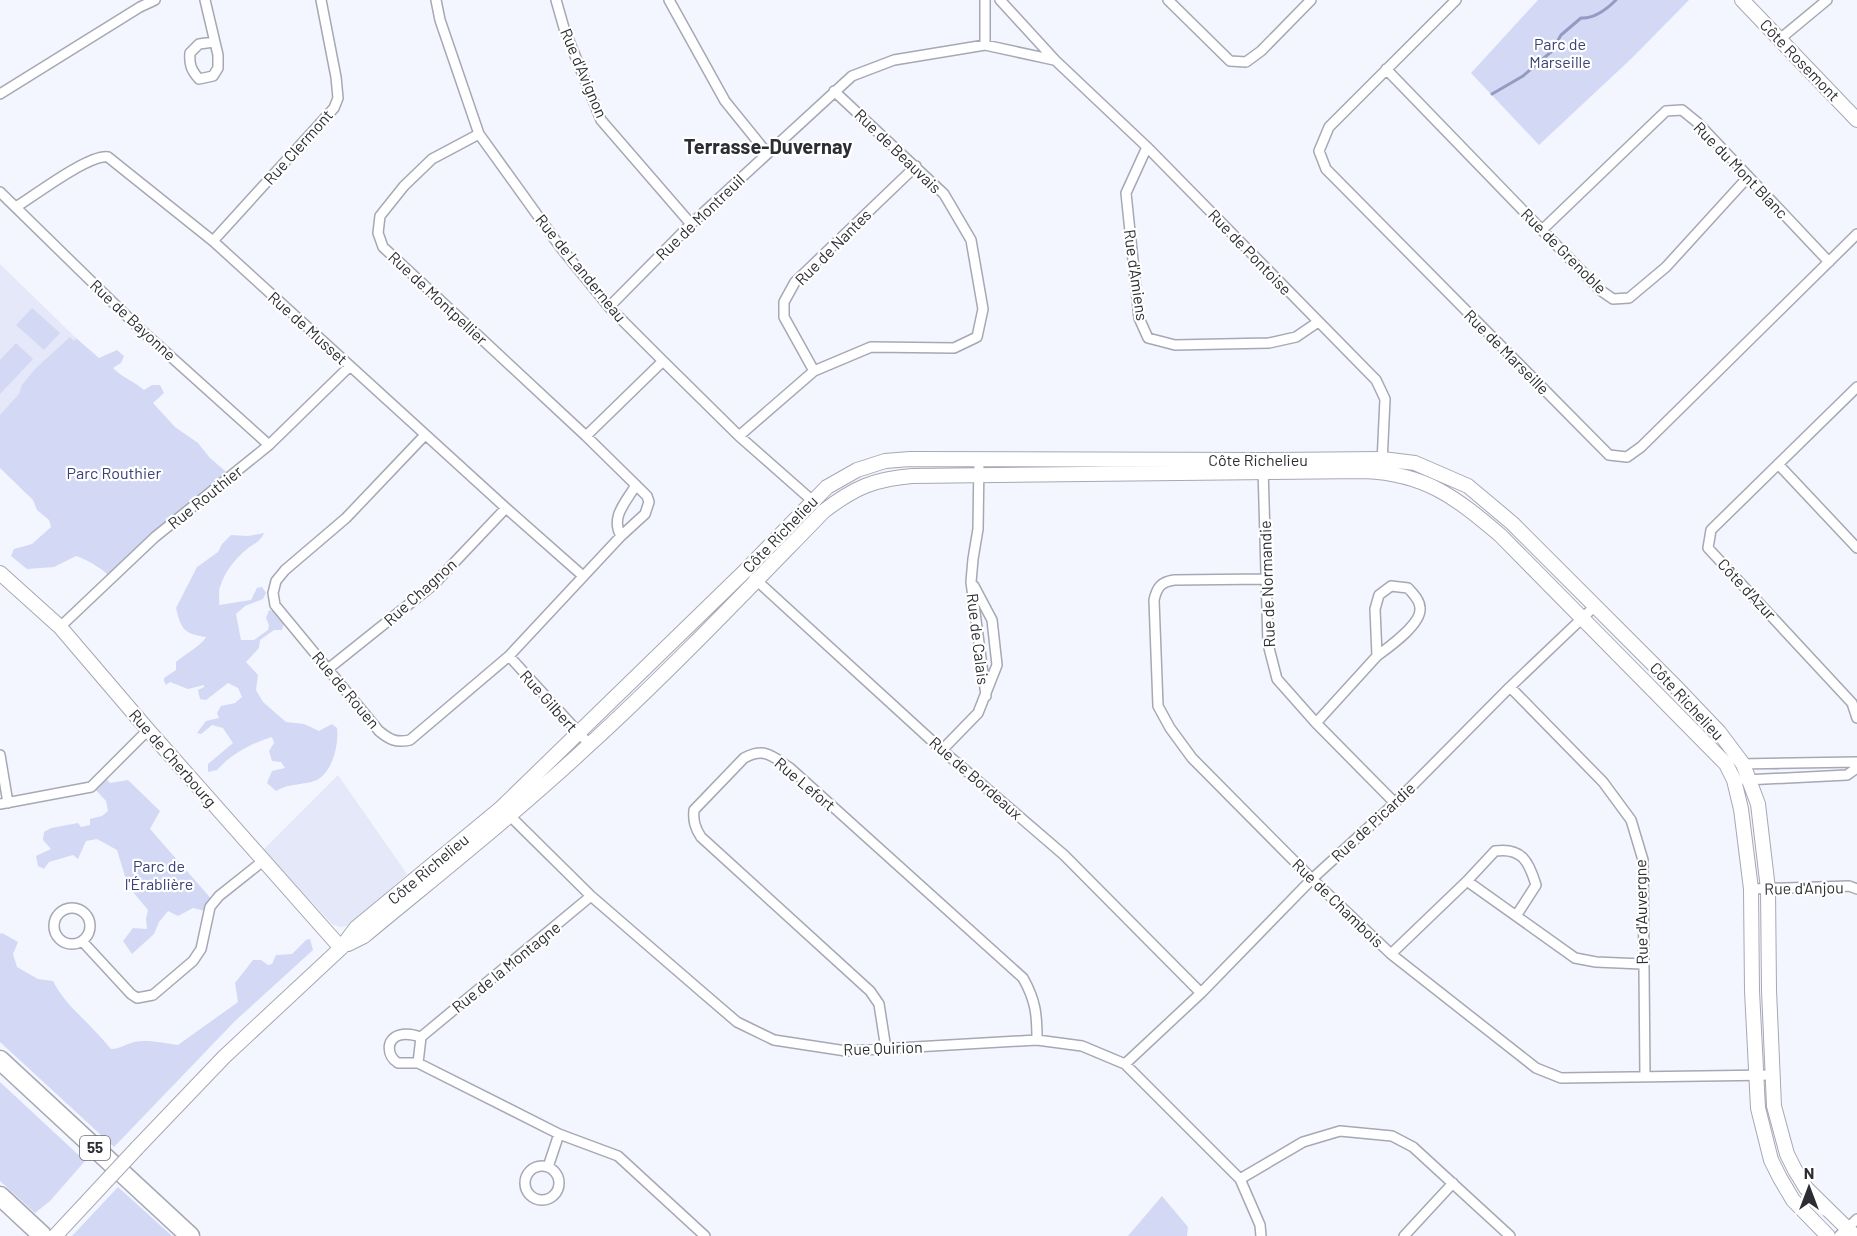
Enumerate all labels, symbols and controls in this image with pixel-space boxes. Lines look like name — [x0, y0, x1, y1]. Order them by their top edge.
street label: Côte Rosemont — [1757, 15, 1844, 105]
street label: Rue d'Avignon — [557, 25, 612, 120]
park label: Parc de Marseille — [1529, 34, 1591, 71]
street label: Rue de Beauvais — [851, 104, 946, 197]
street label: Rue Clermont — [259, 105, 336, 188]
street label: Rue du Mont Blanc — [1690, 117, 1792, 222]
district label: Terrasse-Duvernay — [684, 134, 852, 158]
street label: Rue de Montreuil — [651, 170, 748, 264]
street label: Rue de Grenoble — [1518, 204, 1611, 297]
street label: Rue de Nantes — [791, 205, 875, 289]
street label: Rue de Pontoise — [1205, 205, 1296, 298]
street label: Rue de Landerneau — [532, 210, 631, 325]
street label: Rue d'Amiens — [1121, 228, 1152, 322]
street label: Rue de Montpellier — [385, 247, 492, 348]
street label: Rue de Bayonne — [87, 275, 180, 364]
street label: Rue de Musset — [265, 287, 352, 368]
street label: Rue de Marseille — [1461, 305, 1554, 398]
street label: Côte Richelieu — [1208, 450, 1308, 469]
street label: Rue Routhier — [164, 461, 246, 532]
park label: Parc Routhier — [67, 463, 162, 482]
street label: Côte Richelieu — [738, 491, 821, 576]
street label: Rue de Normandie — [1255, 520, 1278, 648]
street label: Rue Chagnon — [379, 554, 460, 629]
street label: Côte d'Azur — [1714, 554, 1781, 623]
street label: Rue de Calais — [963, 592, 994, 686]
street label: Rue de Rouen — [309, 647, 384, 732]
street label: Côte Richelieu — [1646, 658, 1728, 744]
street label: Rue Gilbert — [517, 666, 582, 736]
street label: Rue de Cherbourg — [126, 705, 221, 810]
street label: Rue de Bordeaux — [926, 732, 1027, 823]
street label: Rue Lefort — [771, 753, 839, 814]
street label: Rue de Picardie — [1327, 778, 1419, 865]
street label: Côte Richelieu — [383, 829, 472, 908]
street label: Rue de Chambois — [1289, 854, 1388, 951]
park label: Parc de l'Érablière — [125, 856, 193, 893]
street label: Rue d'Auvergne — [1630, 859, 1651, 965]
street label: Rue d'Anjou — [1764, 877, 1844, 898]
street label: Rue de la Montagne — [448, 917, 564, 1016]
street label: Rue Quirion — [843, 1037, 923, 1058]
road number: 55 — [80, 1136, 110, 1160]
north arrow — [1779, 1158, 1839, 1218]
text: N — [1804, 1163, 1814, 1182]

